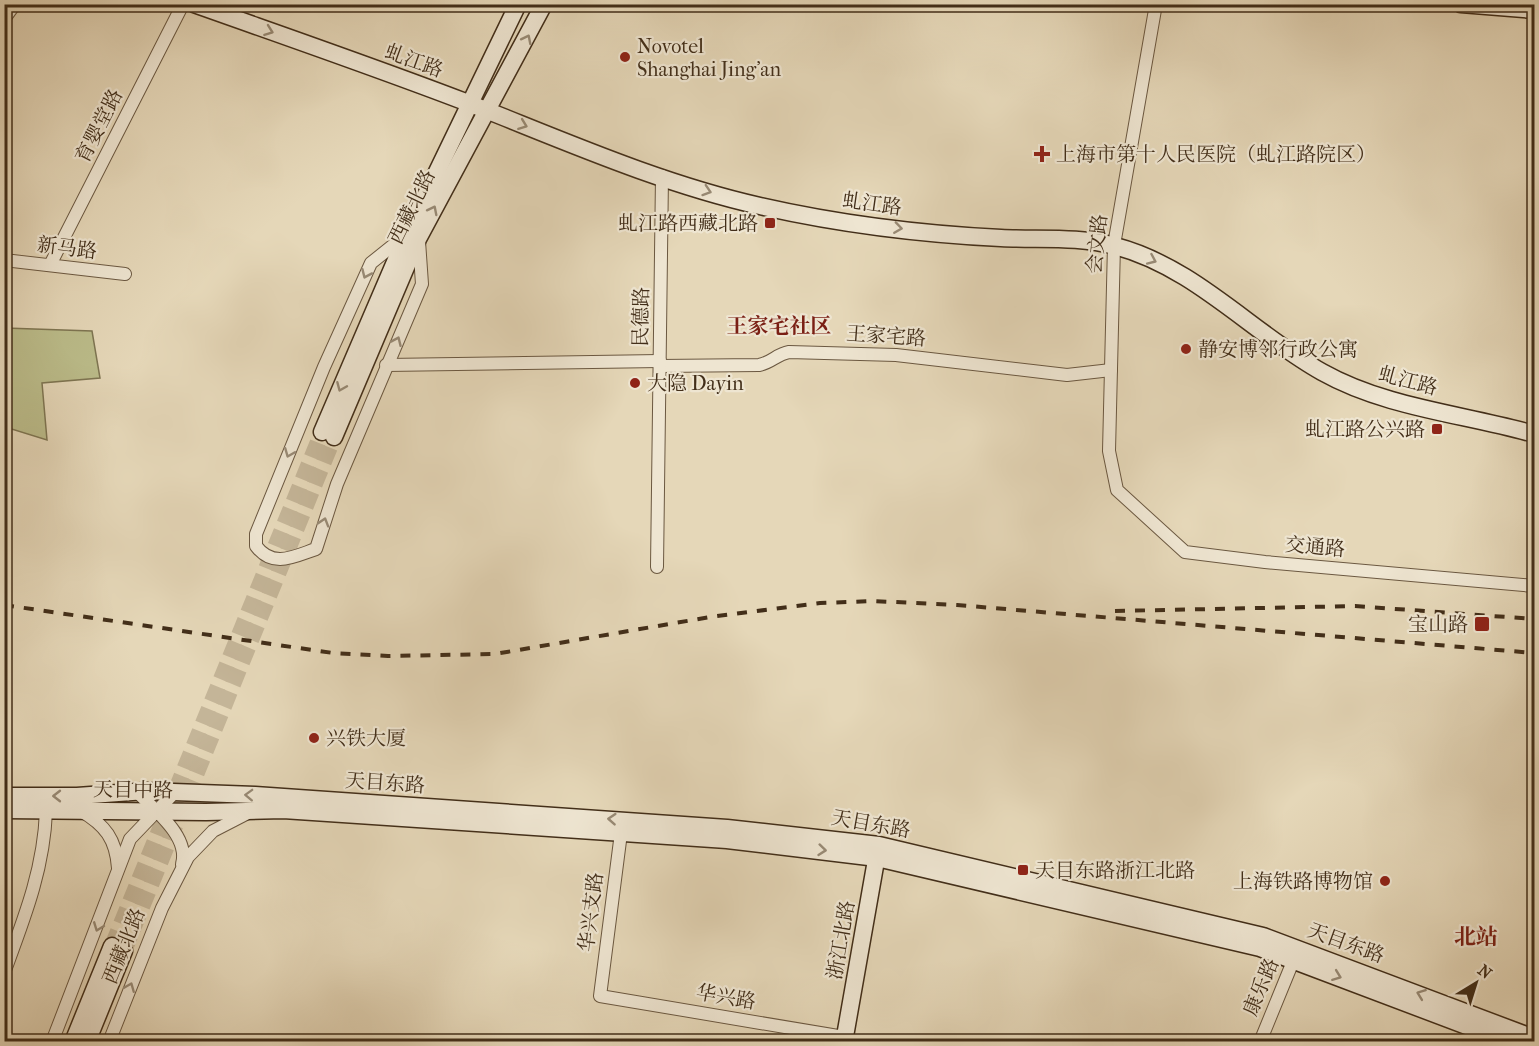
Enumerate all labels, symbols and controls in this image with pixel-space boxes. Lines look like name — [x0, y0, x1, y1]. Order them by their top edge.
one-way arrow — [263, 24, 273, 37]
one-way arrow — [519, 34, 531, 45]
place label: Novotel Shanghai Jing'an — [637, 35, 782, 81]
street label: 虬江路 — [382, 40, 446, 82]
marker: Novotel Shanghai Jing'an — [618, 50, 632, 64]
street label: 育婴堂路 — [71, 85, 127, 167]
one-way arrow — [517, 118, 528, 130]
place label: 上海市第十人民医院（虬江路院区） — [1056, 143, 1376, 166]
marker: 上海市第十人民医院（虬江路院区） — [1033, 145, 1051, 163]
street label: 西藏北路 — [384, 166, 440, 248]
one-way arrow — [701, 184, 712, 196]
street label: 虬江路 — [841, 188, 903, 220]
one-way arrow — [426, 205, 437, 216]
place label: 虬江路西藏北路 — [618, 212, 758, 235]
street label: 会文路 — [1082, 213, 1112, 275]
marker: 虬江路西藏北路 — [763, 216, 777, 230]
one-way arrow — [893, 222, 902, 234]
street label: 新马路 — [36, 233, 98, 263]
one-way arrow — [1146, 253, 1157, 265]
one-way arrow — [361, 268, 373, 279]
street label: 民德路 — [629, 287, 653, 347]
district label: 王家宅社区 — [727, 314, 832, 338]
street label: 王家宅路 — [845, 322, 927, 350]
one-way arrow — [389, 336, 401, 347]
place label: 静安博邻行政公寓 — [1198, 338, 1358, 361]
marker: 静安博邻行政公寓 — [1179, 342, 1193, 356]
street label: 虬江路 — [1376, 362, 1440, 400]
place label: 大隐 Dayin — [647, 372, 744, 395]
marker: 大隐 Dayin — [628, 376, 642, 390]
one-way arrow — [336, 380, 348, 391]
place label: 虬江路公兴路 — [1305, 418, 1425, 441]
marker: 虬江路公兴路 — [1430, 422, 1444, 436]
one-way arrow — [284, 447, 296, 458]
one-way arrow — [317, 517, 329, 528]
street label: 交通路 — [1284, 533, 1346, 561]
place label: 宝山路 — [1408, 613, 1468, 636]
marker: 宝山路 — [1473, 615, 1491, 633]
place label: 兴铁大厦 — [326, 727, 406, 750]
marker: 兴铁大厦 — [307, 731, 321, 745]
street label: 天目东路 — [344, 769, 426, 797]
street label: 天目中路 — [93, 778, 173, 802]
one-way arrow — [245, 789, 254, 802]
one-way arrow — [52, 790, 61, 802]
street label: 天目东路 — [830, 806, 912, 842]
one-way arrow — [607, 813, 616, 826]
one-way arrow — [817, 843, 826, 856]
place label: 天目东路浙江北路 — [1035, 859, 1195, 882]
marker: 天目东路浙江北路 — [1016, 863, 1030, 877]
place label: 上海铁路博物馆 — [1233, 870, 1373, 893]
street label: 华兴支路 — [575, 871, 607, 953]
marker: 上海铁路博物馆 — [1378, 874, 1392, 888]
street label: 浙江北路 — [823, 899, 859, 981]
street label: 西藏北路 — [98, 905, 150, 987]
street label: 天目东路 — [1304, 919, 1388, 967]
one-way arrow — [93, 921, 105, 932]
district label: 北站 — [1454, 924, 1498, 950]
north arrow — [1446, 953, 1506, 1013]
street label: 康乐路 — [1239, 955, 1283, 1019]
text: N — [1474, 960, 1496, 983]
one-way arrow — [1331, 968, 1341, 981]
street label: 华兴路 — [694, 980, 758, 1014]
one-way arrow — [123, 982, 135, 993]
one-way arrow — [1416, 989, 1427, 1001]

